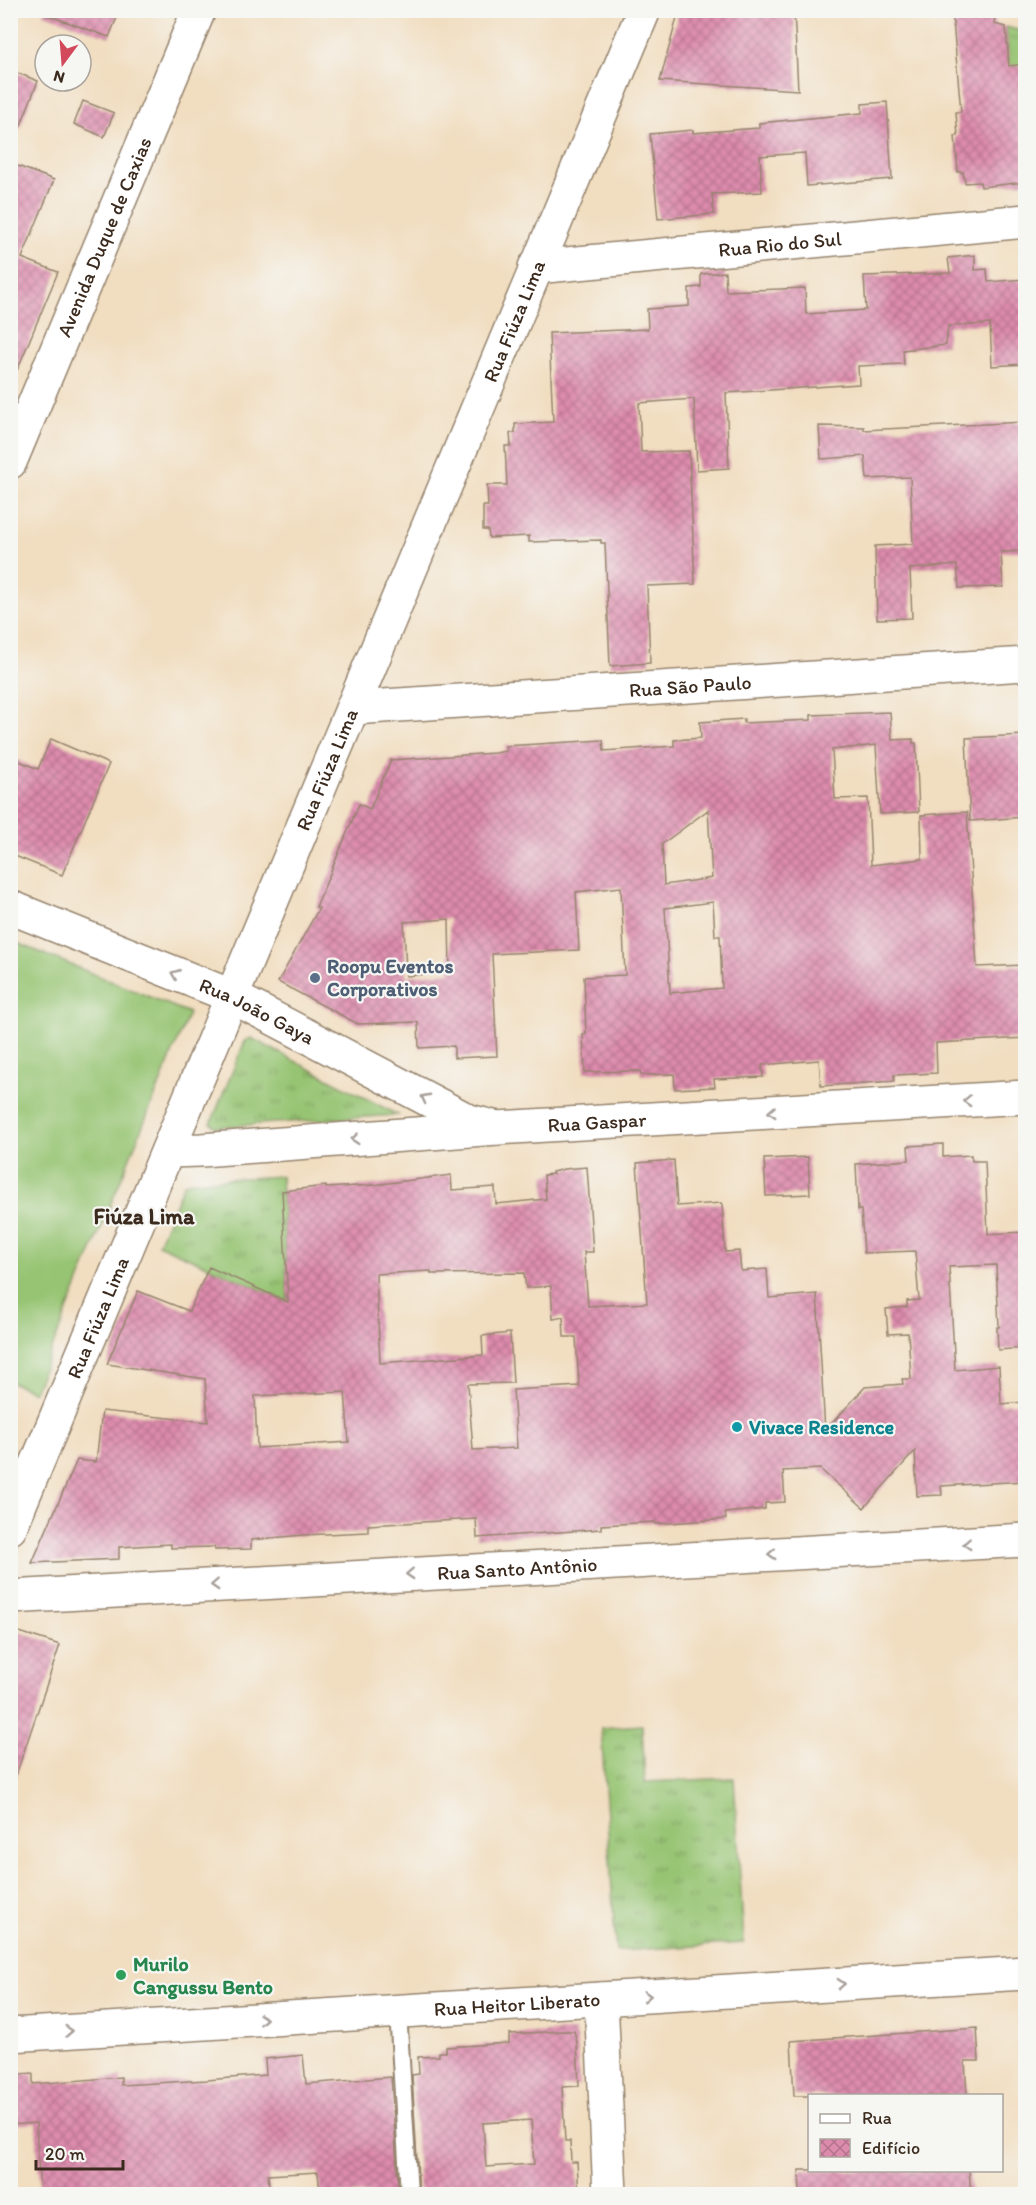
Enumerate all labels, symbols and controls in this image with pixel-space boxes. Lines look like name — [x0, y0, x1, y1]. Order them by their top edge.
north arrow — [33, 33, 93, 93]
text: N — [51, 66, 67, 88]
street label: Avenida Duque de Caxias — [52, 133, 157, 340]
street label: Rua Rio do Sul — [717, 226, 843, 262]
street label: Rua Fiúza Lima — [478, 256, 550, 386]
street label: Rua São Paulo — [628, 670, 752, 702]
street label: Rua Fiúza Lima — [291, 704, 363, 834]
place label: Roopu Eventos Corporativos — [327, 954, 453, 1002]
one-way arrow — [170, 969, 181, 981]
marker: Roopu Eventos Corporativos — [308, 971, 322, 985]
street label: Rua João Gaya — [196, 973, 319, 1050]
one-way arrow — [420, 1094, 431, 1105]
one-way arrow — [963, 1094, 972, 1107]
one-way arrow — [768, 1105, 777, 1118]
street label: Rua Gaspar — [547, 1107, 647, 1137]
one-way arrow — [351, 1132, 360, 1145]
district label: Fiúza Lima — [94, 1203, 195, 1230]
street label: Rua Fiúza Lima — [62, 1252, 134, 1382]
place label: Vivace Residence — [749, 1415, 895, 1439]
marker: Vivace Residence — [730, 1420, 744, 1434]
one-way arrow — [963, 1537, 972, 1550]
one-way arrow — [768, 1548, 777, 1561]
street label: Rua Santo Antônio — [436, 1552, 598, 1585]
one-way arrow — [405, 1568, 414, 1581]
one-way arrow — [211, 1579, 220, 1592]
place label: Murilo Cangussu Bento — [133, 1952, 273, 2000]
marker: Murilo Cangussu Bento — [114, 1968, 128, 1982]
one-way arrow — [837, 1978, 846, 1991]
street label: Rua Heitor Liberato — [433, 1987, 601, 2021]
one-way arrow — [642, 1989, 651, 2002]
one-way arrow — [259, 2012, 268, 2025]
one-way arrow — [64, 2025, 73, 2038]
legend — [808, 2094, 1003, 2172]
text: Rua — [862, 2107, 892, 2129]
scale bar — [36, 2133, 123, 2171]
text: Edifício — [862, 2137, 920, 2159]
text: 20 m — [45, 2143, 85, 2165]

